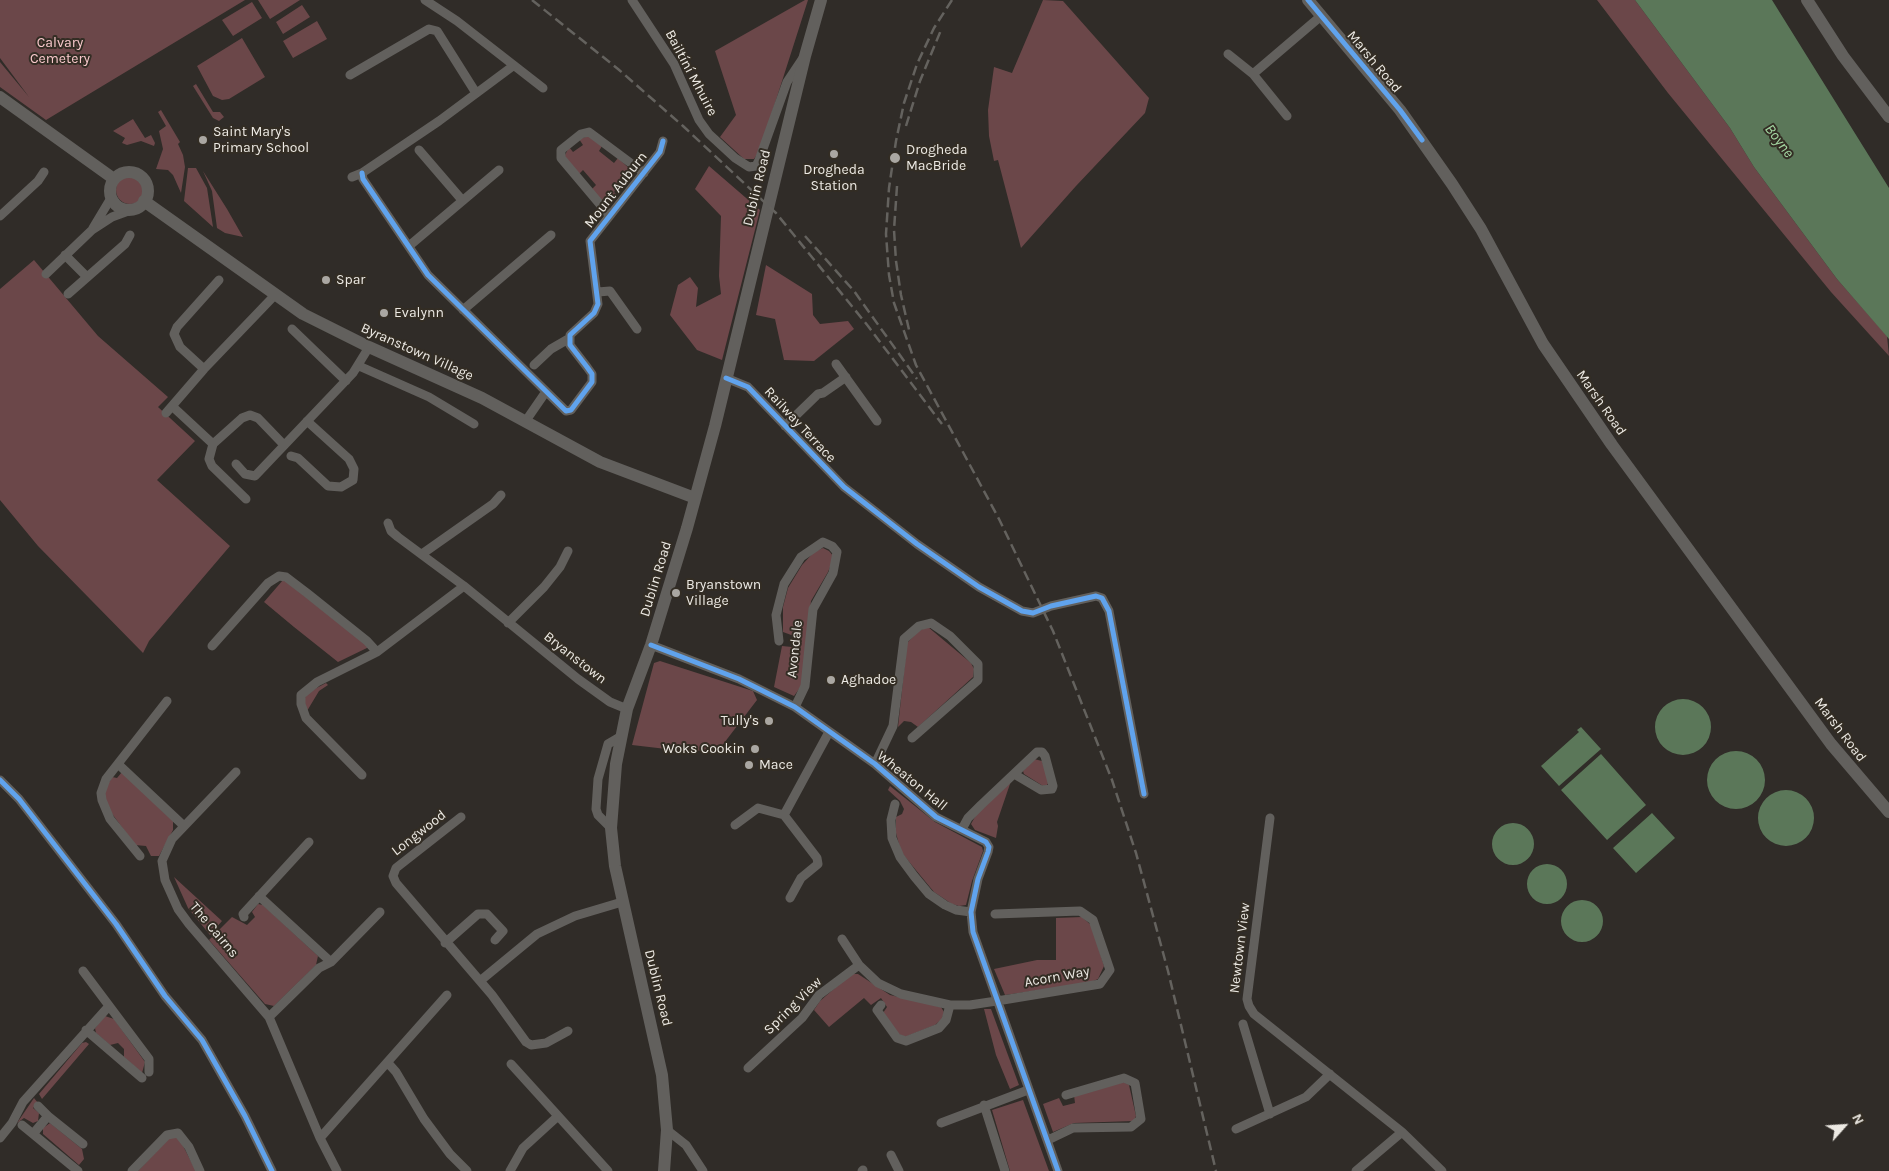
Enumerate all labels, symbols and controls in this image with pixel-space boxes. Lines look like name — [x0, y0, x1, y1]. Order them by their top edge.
street label: Bailtíní Mhuire — [661, 27, 721, 119]
street label: Marsh Road — [1343, 27, 1405, 97]
park label: Calvary Cemetery — [30, 35, 90, 68]
water label: Boyne — [1761, 121, 1797, 161]
place label: Saint Mary's Primary School — [213, 124, 309, 156]
marker: Saint Mary's Primary School — [197, 134, 209, 146]
place label: Drogheda MacBride — [906, 142, 967, 174]
street label: Dublin Road — [739, 148, 775, 228]
marker: Drogheda Station — [828, 148, 840, 160]
street label: Mount Auburn — [581, 149, 651, 231]
marker: Drogheda MacBride — [888, 151, 902, 165]
place label: Drogheda Station — [803, 162, 865, 194]
place label: Spar — [336, 272, 365, 288]
marker: Spar — [320, 274, 332, 286]
place label: Evalynn — [394, 305, 444, 321]
marker: Evalynn — [378, 307, 390, 319]
street label: Byranstown Village — [358, 320, 476, 384]
street label: Marsh Road — [1572, 367, 1630, 439]
street label: Railway Terrace — [761, 384, 839, 466]
street label: Dublin Road — [637, 539, 675, 619]
place label: Bryanstown Village — [686, 577, 761, 610]
marker: Bryanstown Village — [670, 587, 682, 599]
street label: Avondale — [784, 619, 806, 679]
street label: Bryanstown — [540, 628, 610, 688]
place label: Aghadoe — [841, 672, 896, 688]
marker: Aghadoe — [825, 674, 837, 686]
street label: Marsh Road — [1810, 695, 1870, 765]
place label: Tully's — [721, 713, 759, 729]
marker: Tully's — [763, 715, 775, 727]
place label: Woks Cookin — [662, 741, 745, 757]
marker: Woks Cookin — [749, 743, 761, 755]
street label: Wheaton Hall — [874, 748, 950, 814]
place label: Mace — [759, 757, 793, 773]
marker: Mace — [743, 759, 755, 771]
street label: Longwood — [388, 807, 450, 859]
street label: The Cairns — [186, 899, 242, 961]
street label: Newtown View — [1226, 902, 1254, 994]
street label: Dublin Road — [640, 948, 676, 1028]
street label: Acorn Way — [1023, 963, 1091, 991]
street label: Spring View — [761, 974, 825, 1038]
north arrow — [1819, 1101, 1869, 1151]
text: N — [1848, 1111, 1868, 1127]

